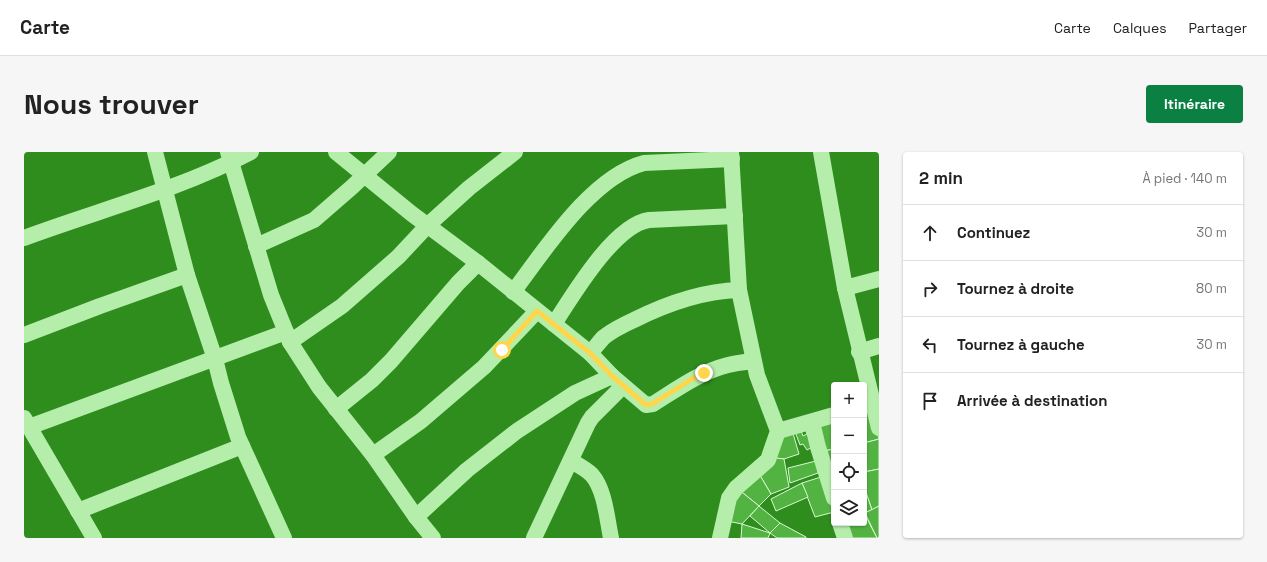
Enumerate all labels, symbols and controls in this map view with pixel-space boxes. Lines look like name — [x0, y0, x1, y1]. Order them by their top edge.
text: Carte — [20, 15, 70, 40]
text: Carte — [1054, 19, 1091, 37]
text: Calques — [1113, 19, 1167, 37]
text: Partager — [1189, 19, 1247, 37]
button: Itinéraire — [1146, 85, 1243, 123]
text: Nous trouver — [24, 86, 199, 122]
text: 2 min — [919, 167, 963, 189]
text: À pied · 140 m — [1142, 170, 1227, 187]
icon: ahead — [919, 222, 941, 244]
text: Continuez — [957, 223, 1030, 242]
text: 30 m — [1196, 224, 1227, 241]
icon: right — [919, 278, 941, 300]
text: Tournez à droite — [957, 279, 1074, 298]
text: 80 m — [1196, 280, 1227, 297]
icon: left — [919, 334, 941, 356]
text: Tournez à gauche — [957, 335, 1085, 354]
text: 30 m — [1196, 336, 1227, 353]
route start — [493, 341, 511, 359]
route end — [695, 364, 713, 382]
map controls — [831, 382, 867, 526]
button: + — [831, 382, 867, 418]
icon: arrive — [919, 390, 941, 412]
text: Arrivée à destination — [957, 391, 1107, 410]
button: − — [831, 418, 867, 454]
button: locate — [831, 454, 867, 490]
button: layers — [831, 490, 867, 526]

